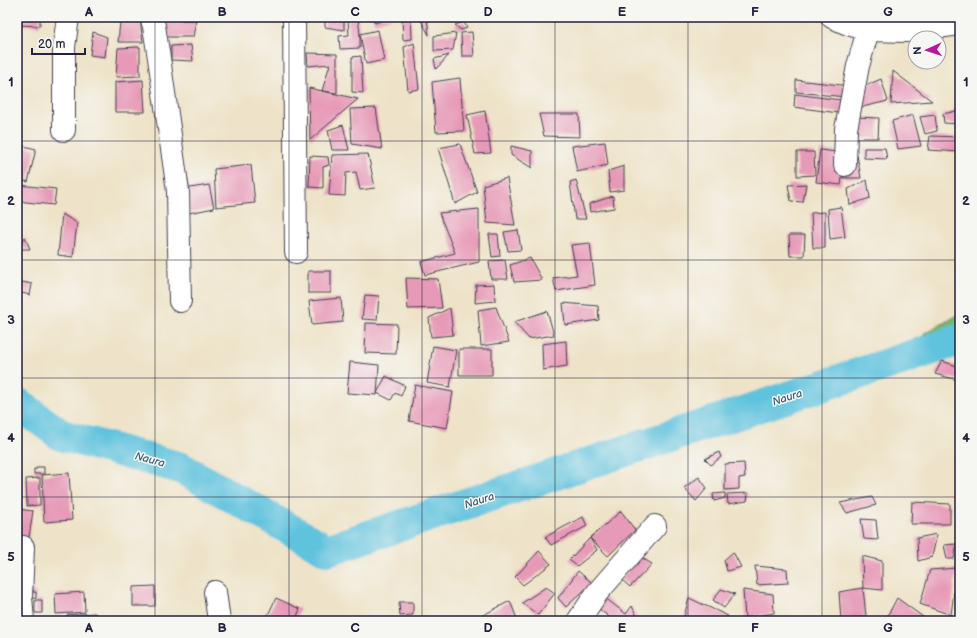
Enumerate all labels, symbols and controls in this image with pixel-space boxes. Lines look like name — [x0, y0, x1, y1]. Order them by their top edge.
text: A — [84, 4, 93, 20]
text: B — [217, 4, 227, 20]
text: C — [350, 4, 360, 20]
text: D — [483, 4, 493, 20]
text: E — [618, 4, 627, 20]
text: F — [751, 4, 759, 20]
text: G — [883, 4, 893, 20]
scale bar — [32, 30, 85, 56]
north arrow — [907, 30, 947, 70]
text: 20 m — [38, 37, 65, 52]
text: N — [911, 46, 924, 55]
text: 1 — [8, 74, 14, 90]
text: 1 — [963, 74, 969, 90]
text: 2 — [7, 193, 15, 209]
text: 2 — [962, 193, 970, 209]
text: 3 — [7, 312, 15, 328]
text: 3 — [962, 312, 970, 328]
water label: Naura — [771, 387, 804, 408]
text: 4 — [7, 430, 15, 446]
text: 4 — [962, 430, 970, 446]
water label: Naura — [133, 449, 166, 470]
water label: Naura — [463, 490, 496, 511]
text: 5 — [7, 549, 15, 565]
text: 5 — [962, 549, 970, 565]
text: A — [84, 620, 93, 636]
text: B — [217, 620, 227, 636]
text: C — [350, 620, 360, 636]
text: D — [483, 620, 493, 636]
text: E — [618, 620, 627, 636]
text: F — [751, 620, 759, 636]
text: G — [883, 620, 893, 636]

